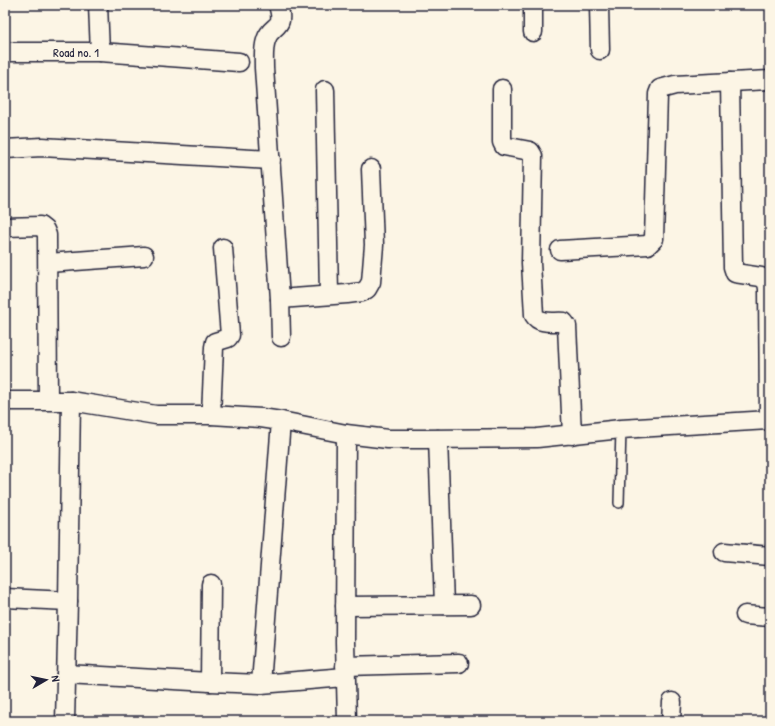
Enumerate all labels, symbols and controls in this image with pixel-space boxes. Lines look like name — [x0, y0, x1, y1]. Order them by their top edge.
street label: Road no. 1 — [53, 43, 99, 61]
north arrow — [26, 660, 66, 700]
text: N — [49, 674, 63, 683]

